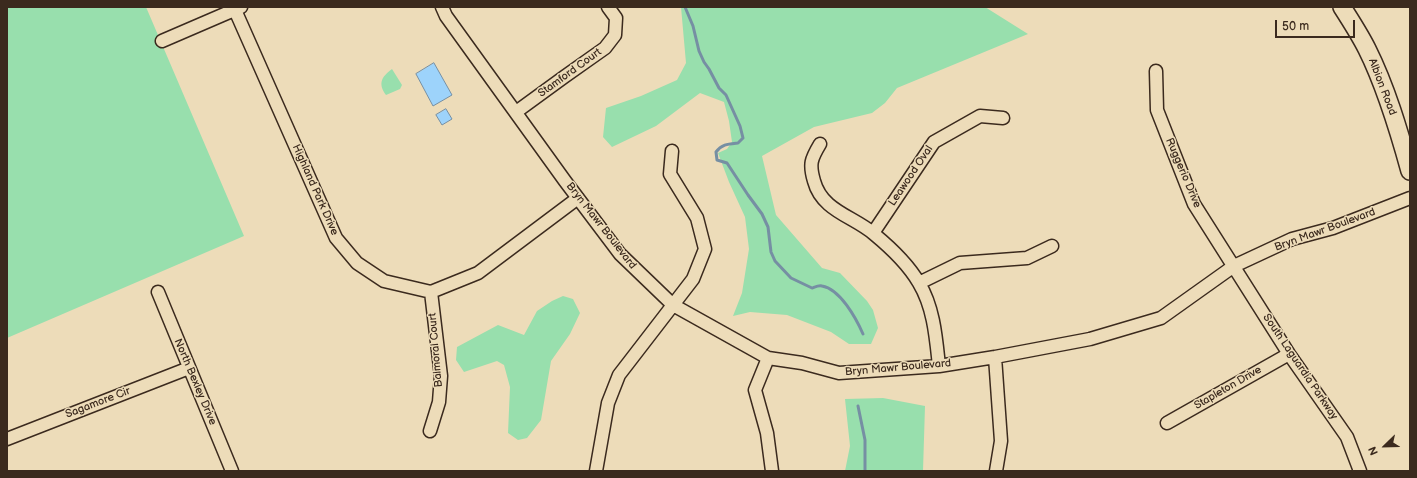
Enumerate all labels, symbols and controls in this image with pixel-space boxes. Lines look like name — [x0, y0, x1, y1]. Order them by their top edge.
scale bar — [1277, 12, 1357, 38]
text: 50 m — [1282, 19, 1309, 34]
street label: Stamford Court — [536, 46, 604, 100]
street label: Albion Road — [1365, 57, 1399, 117]
street label: Ruggerio Drive — [1162, 136, 1204, 210]
street label: Highland Park Drive — [289, 143, 341, 237]
street label: Leawood Oval — [886, 143, 936, 209]
street label: Bryn Mawr Boulevard — [563, 180, 639, 272]
street label: Bryn Mawr Boulevard — [1273, 206, 1377, 254]
street label: Balmoral Court — [426, 312, 446, 388]
street label: South Laguardia Parkway — [1260, 312, 1340, 422]
street label: North Bexley Drive — [171, 337, 219, 427]
street label: Bryn Mawr Boulevard — [844, 357, 952, 379]
street label: Stapleton Drive — [1192, 363, 1264, 413]
street label: Sagamore Cir — [64, 385, 132, 421]
north arrow — [1365, 426, 1405, 466]
text: N — [1366, 445, 1381, 457]

